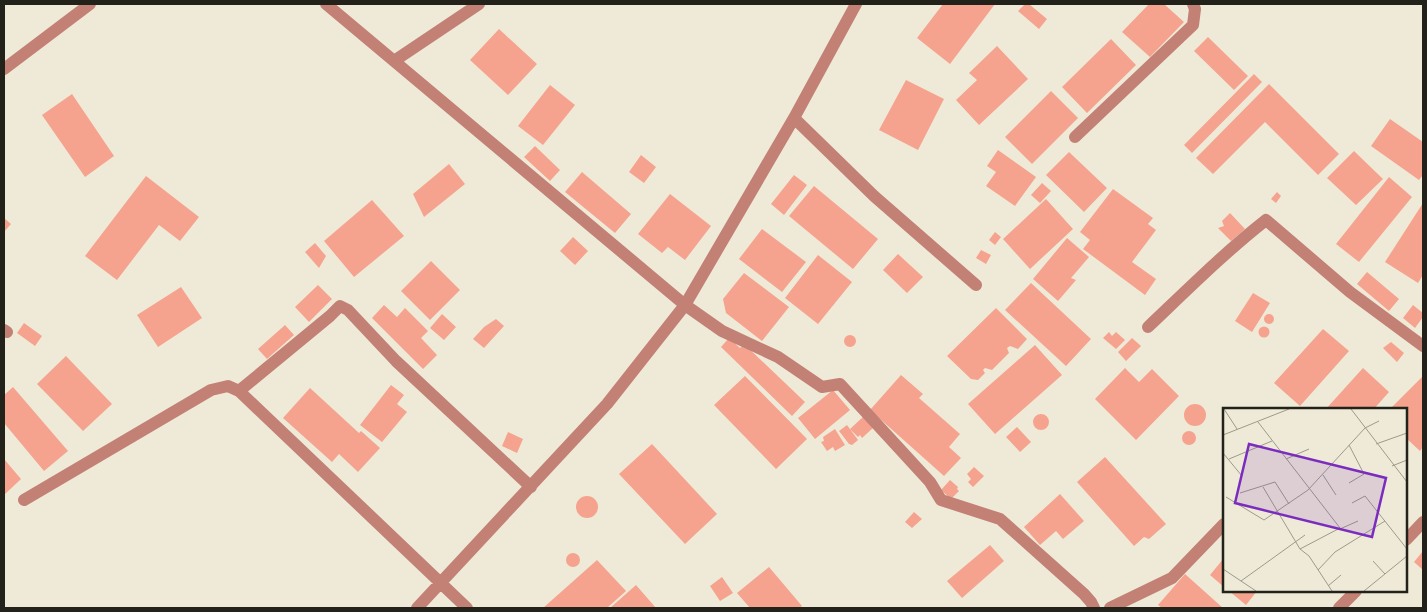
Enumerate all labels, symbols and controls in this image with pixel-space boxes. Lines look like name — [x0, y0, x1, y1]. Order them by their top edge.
inset map — [1223, 408, 1407, 592]

